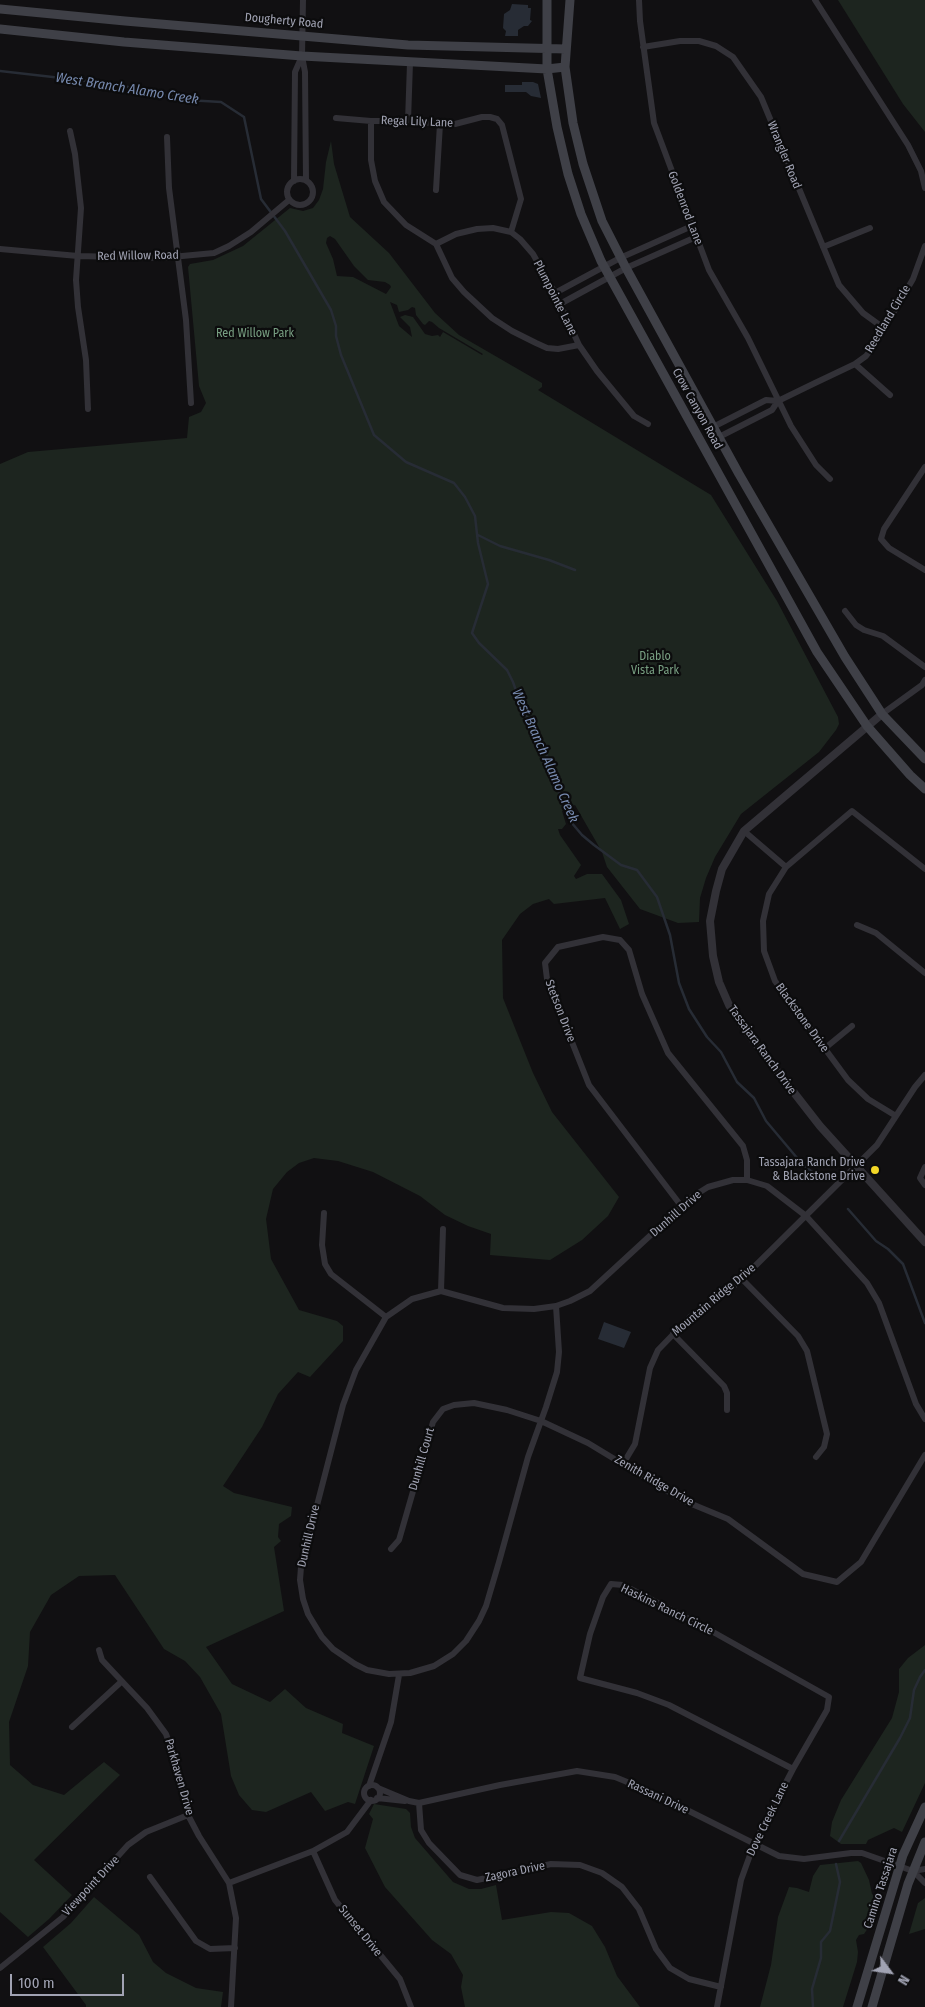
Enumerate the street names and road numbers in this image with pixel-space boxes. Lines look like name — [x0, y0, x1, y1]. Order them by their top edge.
street label: Dougherty Road — [244, 10, 324, 32]
street label: Regal Lily Lane — [381, 114, 453, 130]
street label: Wrangler Road — [764, 119, 804, 191]
street label: Goldenrod Lane — [664, 169, 706, 247]
street label: Red Willow Road — [97, 248, 179, 264]
street label: Plumpointe Lane — [530, 258, 580, 338]
street label: Reedland Circle — [862, 283, 914, 355]
street label: Crow Canyon Road — [669, 366, 725, 452]
street label: Stetson Drive — [542, 978, 578, 1044]
street label: Blackstone Drive — [772, 981, 832, 1055]
street label: Tassajara Ranch Drive — [725, 1003, 799, 1097]
street label: Dunhill Drive — [647, 1188, 705, 1240]
street label: Mountain Ridge Drive — [669, 1261, 759, 1339]
street label: Dunhill Court — [406, 1426, 438, 1492]
street label: Zenith Ridge Drive — [612, 1452, 696, 1510]
street label: Dunhill Drive — [295, 1503, 323, 1569]
street label: Haskins Ranch Circle — [618, 1581, 716, 1639]
street label: Parkhaven Drive — [161, 1737, 197, 1817]
street label: Rassani Drive — [625, 1777, 691, 1817]
street label: Dove Creek Lane — [744, 1780, 792, 1858]
street label: Camino Tassajara — [861, 1845, 901, 1931]
street label: Viewpoint Drive — [59, 1853, 123, 1919]
street label: Zagora Drive — [484, 1859, 546, 1885]
street label: Sunset Drive — [335, 1902, 385, 1960]

